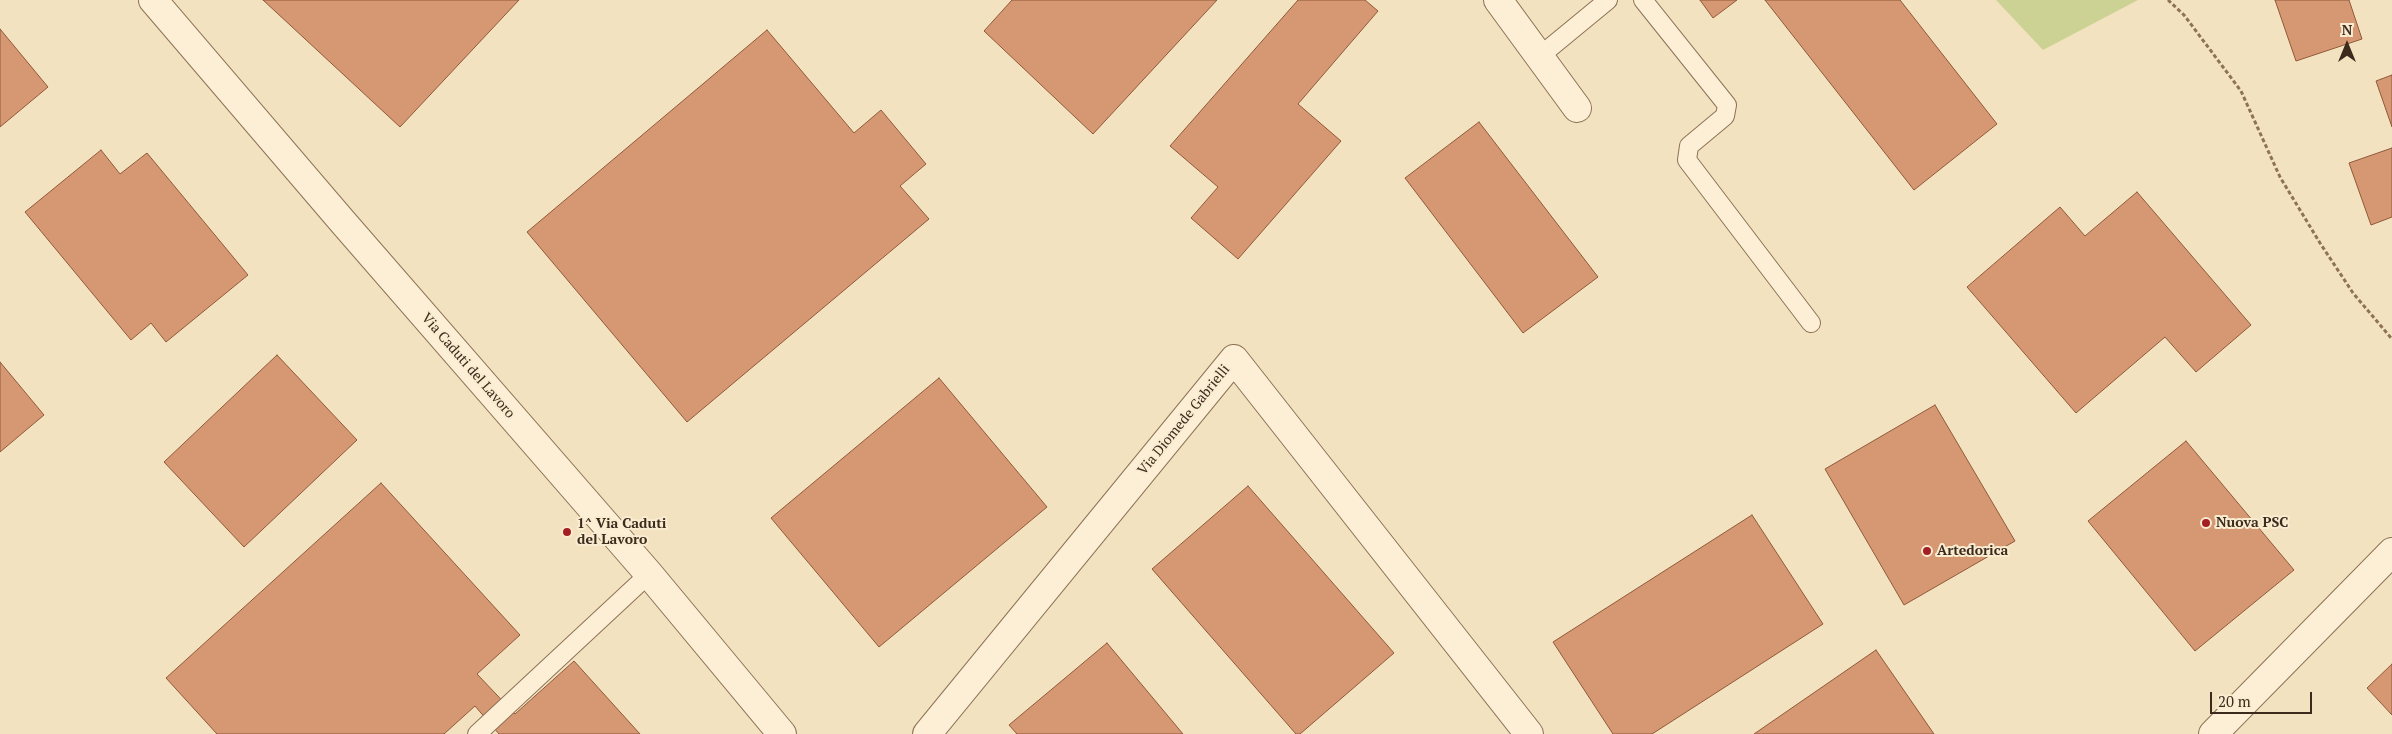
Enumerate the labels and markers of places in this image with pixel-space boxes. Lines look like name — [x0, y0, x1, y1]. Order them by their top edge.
place label: Nuova PSC — [2216, 515, 2288, 531]
place label: 1^ Via Caduti del Lavoro — [577, 516, 666, 548]
marker: Nuova PSC — [2200, 517, 2212, 529]
marker: 1^ Via Caduti del Lavoro — [561, 526, 573, 538]
place label: Artedorica — [1937, 543, 2008, 559]
marker: Artedorica — [1921, 545, 1933, 557]

